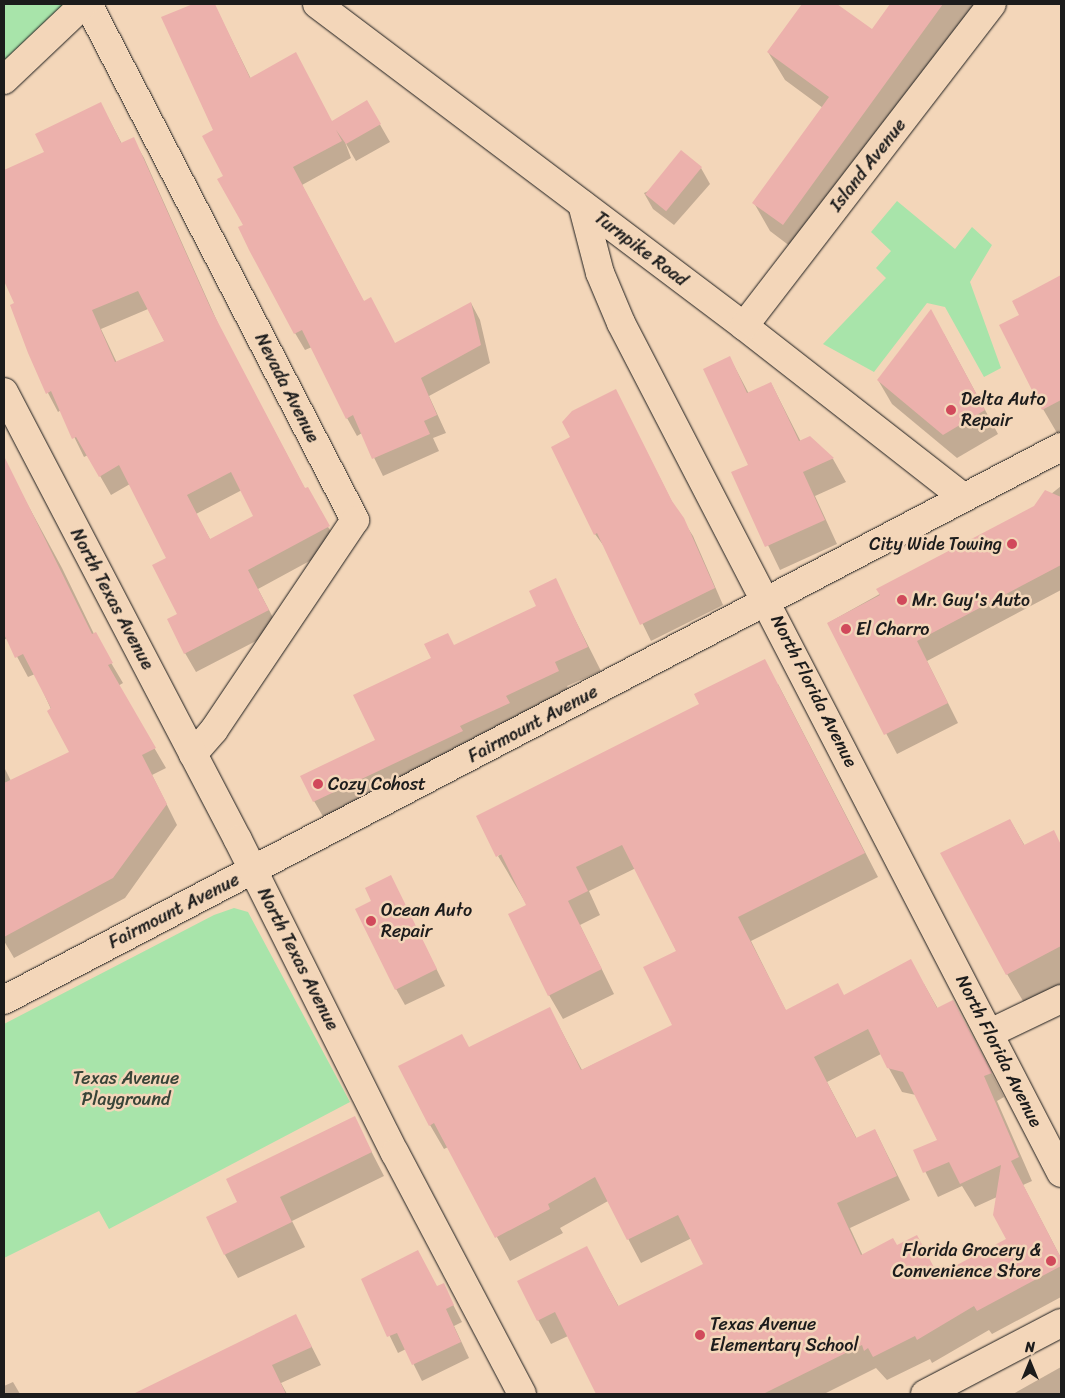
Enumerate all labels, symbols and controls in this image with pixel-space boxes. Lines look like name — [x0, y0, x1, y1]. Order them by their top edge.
street label: Island Avenue — [825, 115, 911, 215]
street label: Turnpike Road — [590, 207, 692, 291]
street label: Nevada Avenue — [250, 330, 324, 446]
place label: Delta Auto Repair — [961, 389, 1046, 432]
marker: Delta Auto Repair — [945, 404, 957, 416]
street label: North Texas Avenue — [66, 525, 158, 673]
place label: City Wide Towing — [868, 533, 1002, 555]
marker: City Wide Towing — [1006, 538, 1018, 550]
place label: Mr. Guy's Auto — [912, 589, 1031, 611]
marker: Mr. Guy's Auto — [896, 594, 908, 606]
street label: North Florida Avenue — [766, 611, 862, 771]
place label: El Charro — [856, 618, 929, 640]
marker: El Charro — [840, 623, 852, 635]
street label: Fairmount Avenue — [465, 681, 601, 767]
place label: Cozy Cohost — [328, 773, 425, 795]
marker: Cozy Cohost — [312, 778, 324, 790]
street label: Fairmount Avenue — [105, 869, 243, 953]
street label: North Texas Avenue — [253, 884, 343, 1034]
place label: Ocean Auto Repair — [381, 900, 473, 942]
marker: Ocean Auto Repair — [365, 915, 377, 927]
street label: North Florida Avenue — [951, 971, 1047, 1131]
park label: Texas Avenue Playground — [73, 1068, 179, 1110]
place label: Florida Grocery & Convenience Store — [892, 1240, 1041, 1282]
marker: Florida Grocery & Convenience Store — [1045, 1255, 1057, 1267]
place label: Texas Avenue Elementary School — [710, 1314, 859, 1356]
marker: Texas Avenue Elementary School — [694, 1329, 706, 1341]
text: N — [1025, 1335, 1035, 1360]
north arrow — [1005, 1338, 1055, 1388]

